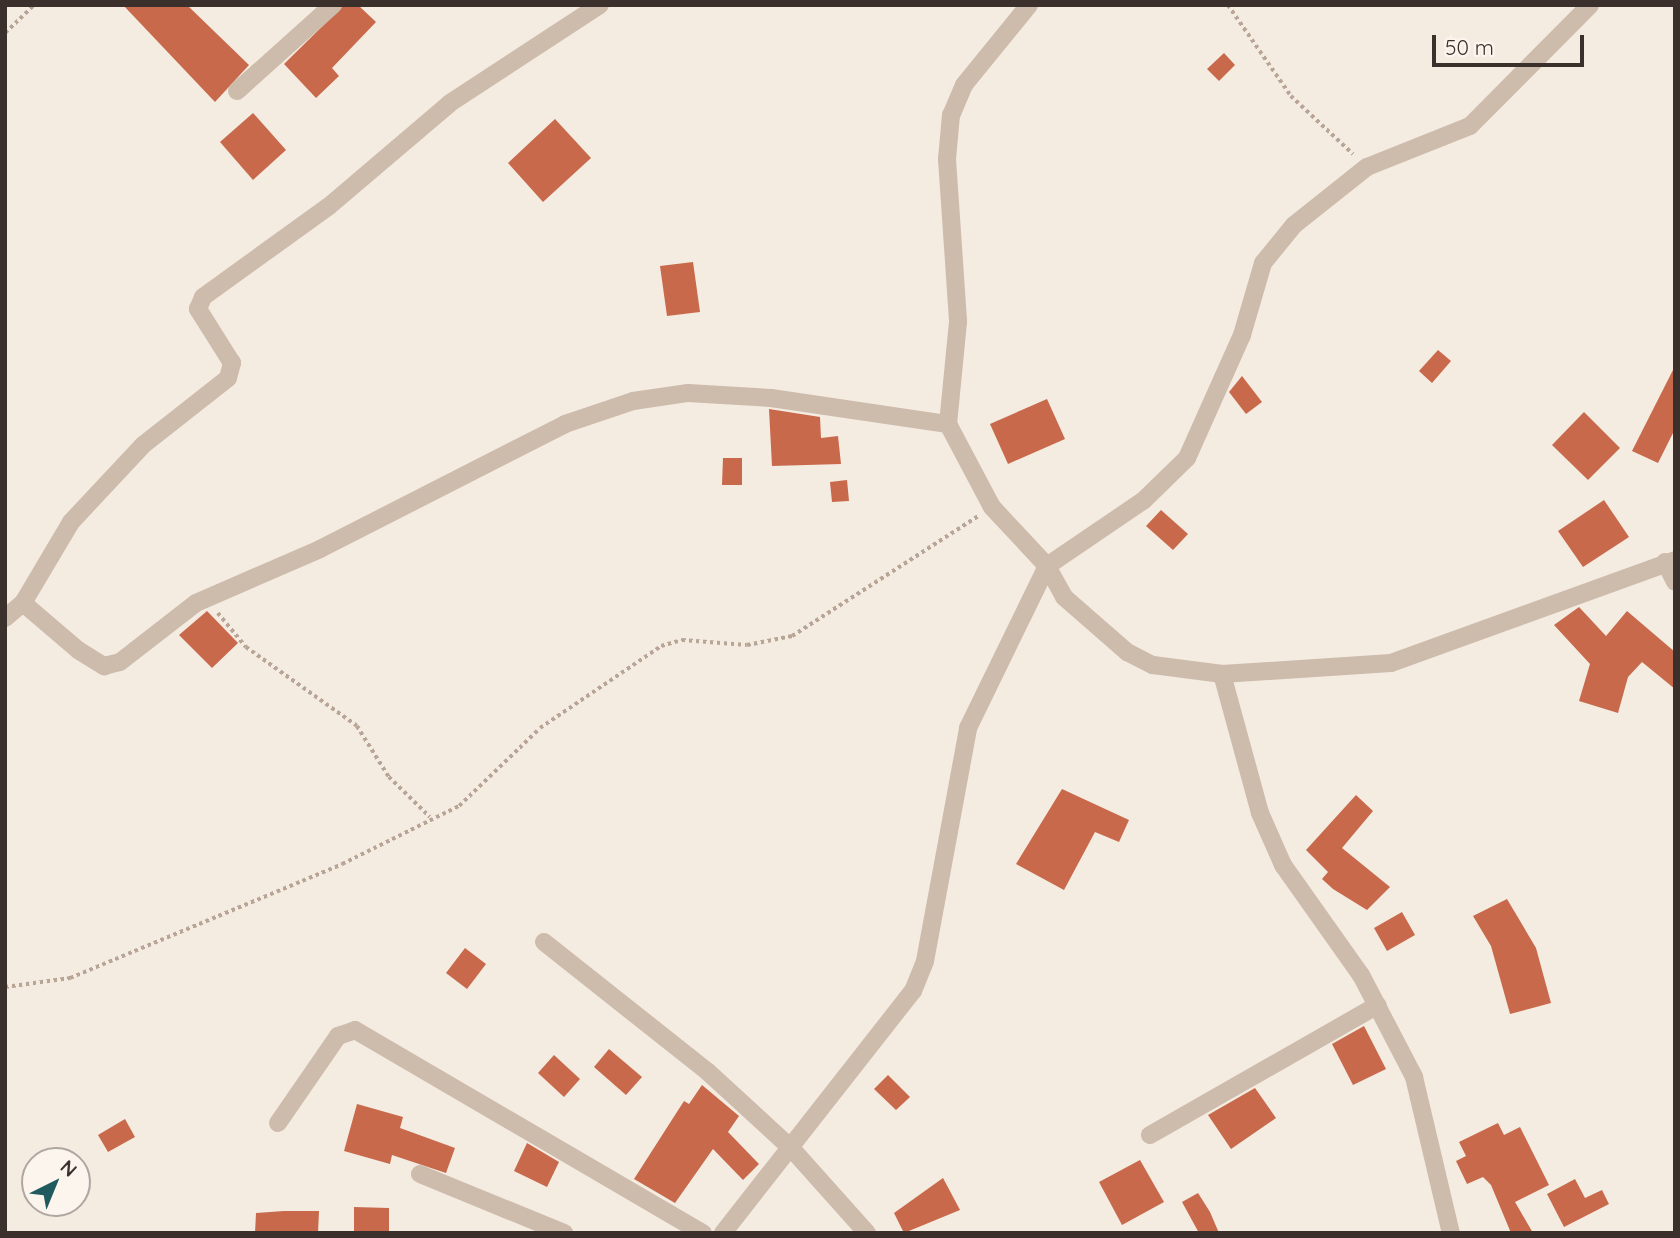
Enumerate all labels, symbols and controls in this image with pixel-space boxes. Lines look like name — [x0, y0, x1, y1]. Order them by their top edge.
scale bar — [1435, 21, 1587, 65]
text: 50 m — [1445, 34, 1494, 60]
north arrow — [21, 1147, 91, 1217]
text: N — [56, 1155, 82, 1182]

